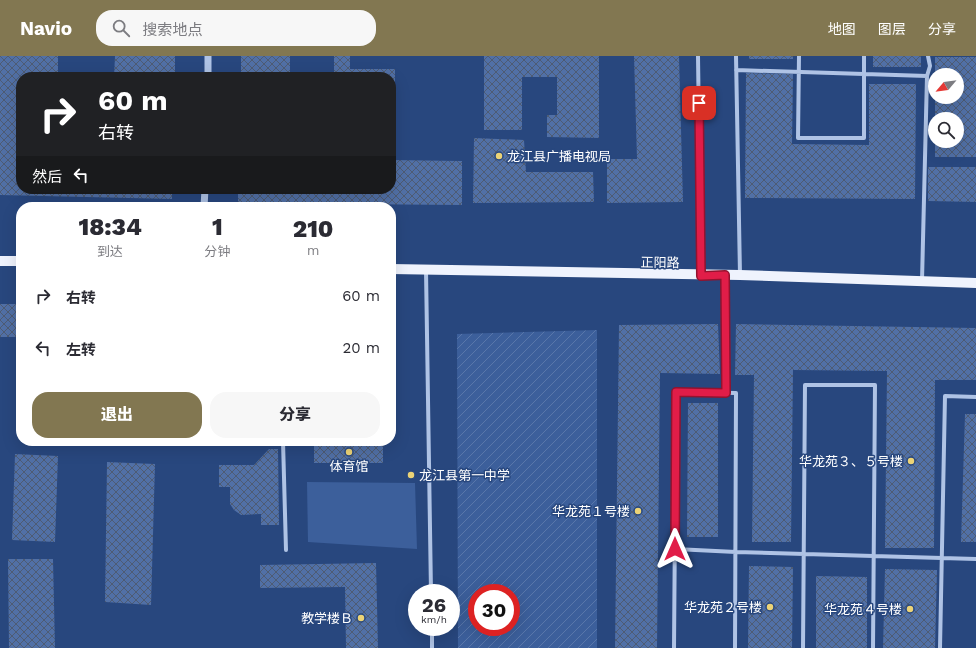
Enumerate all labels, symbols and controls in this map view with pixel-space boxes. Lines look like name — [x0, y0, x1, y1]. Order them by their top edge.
search box — [96, 10, 376, 46]
text: Navio — [20, 17, 72, 40]
icon: search — [110, 17, 132, 39]
text: 搜索地点 — [142, 21, 202, 39]
text: 地图 — [828, 21, 856, 37]
text: 图层 — [878, 21, 906, 37]
text: 分享 — [928, 21, 956, 37]
north arrow — [928, 68, 964, 104]
map controls — [928, 68, 964, 148]
text: 60 m — [98, 84, 168, 117]
pin — [682, 86, 716, 120]
icon: right — [32, 88, 84, 140]
icon: arrive — [688, 92, 710, 114]
button: search — [928, 112, 964, 148]
text: 右转 — [98, 122, 134, 143]
place label: 龙江县广播电视局 — [507, 149, 611, 164]
marker: 龙江县广播电视局 — [494, 151, 504, 161]
icon: left — [70, 164, 92, 186]
text: 然后 — [32, 168, 62, 186]
text: 18:34 — [78, 213, 142, 241]
text: 1 — [212, 213, 223, 241]
text: 210 — [293, 215, 333, 243]
text: m — [307, 243, 319, 258]
text: 到达 — [97, 244, 123, 259]
text: 分钟 — [204, 244, 230, 259]
street label: 正阳路 — [640, 255, 680, 270]
icon: right — [32, 285, 54, 307]
text: 60 m — [342, 287, 380, 305]
text: 右转 — [66, 289, 96, 307]
icon: left — [32, 337, 54, 359]
text: 20 m — [343, 339, 380, 357]
text: 左转 — [66, 341, 96, 359]
button: 退出 — [32, 392, 202, 438]
button: 分享 — [210, 392, 380, 438]
marker: 体育馆 — [344, 447, 354, 457]
place label: 华龙苑３、５号楼 — [799, 454, 903, 469]
marker: 华龙苑３、５号楼 — [906, 456, 916, 466]
place label: 体育馆 — [329, 459, 369, 474]
place label: 龙江县第一中学 — [419, 468, 510, 483]
marker: 龙江县第一中学 — [406, 470, 416, 480]
place label: 华龙苑１号楼 — [552, 504, 630, 519]
marker: 华龙苑１号楼 — [633, 506, 643, 516]
position arrow — [654, 528, 696, 570]
speed limit sign: 30 — [468, 584, 520, 636]
text: 26 — [422, 593, 446, 617]
place label: 华龙苑２号楼 — [684, 600, 762, 615]
marker: 华龙苑２号楼 — [765, 602, 775, 612]
place label: 华龙苑４号楼 — [824, 602, 902, 617]
marker: 华龙苑４号楼 — [905, 604, 915, 614]
place label: 教学楼Ｂ — [301, 611, 353, 626]
marker: 教学楼Ｂ — [356, 613, 366, 623]
text: km/h — [421, 614, 447, 625]

